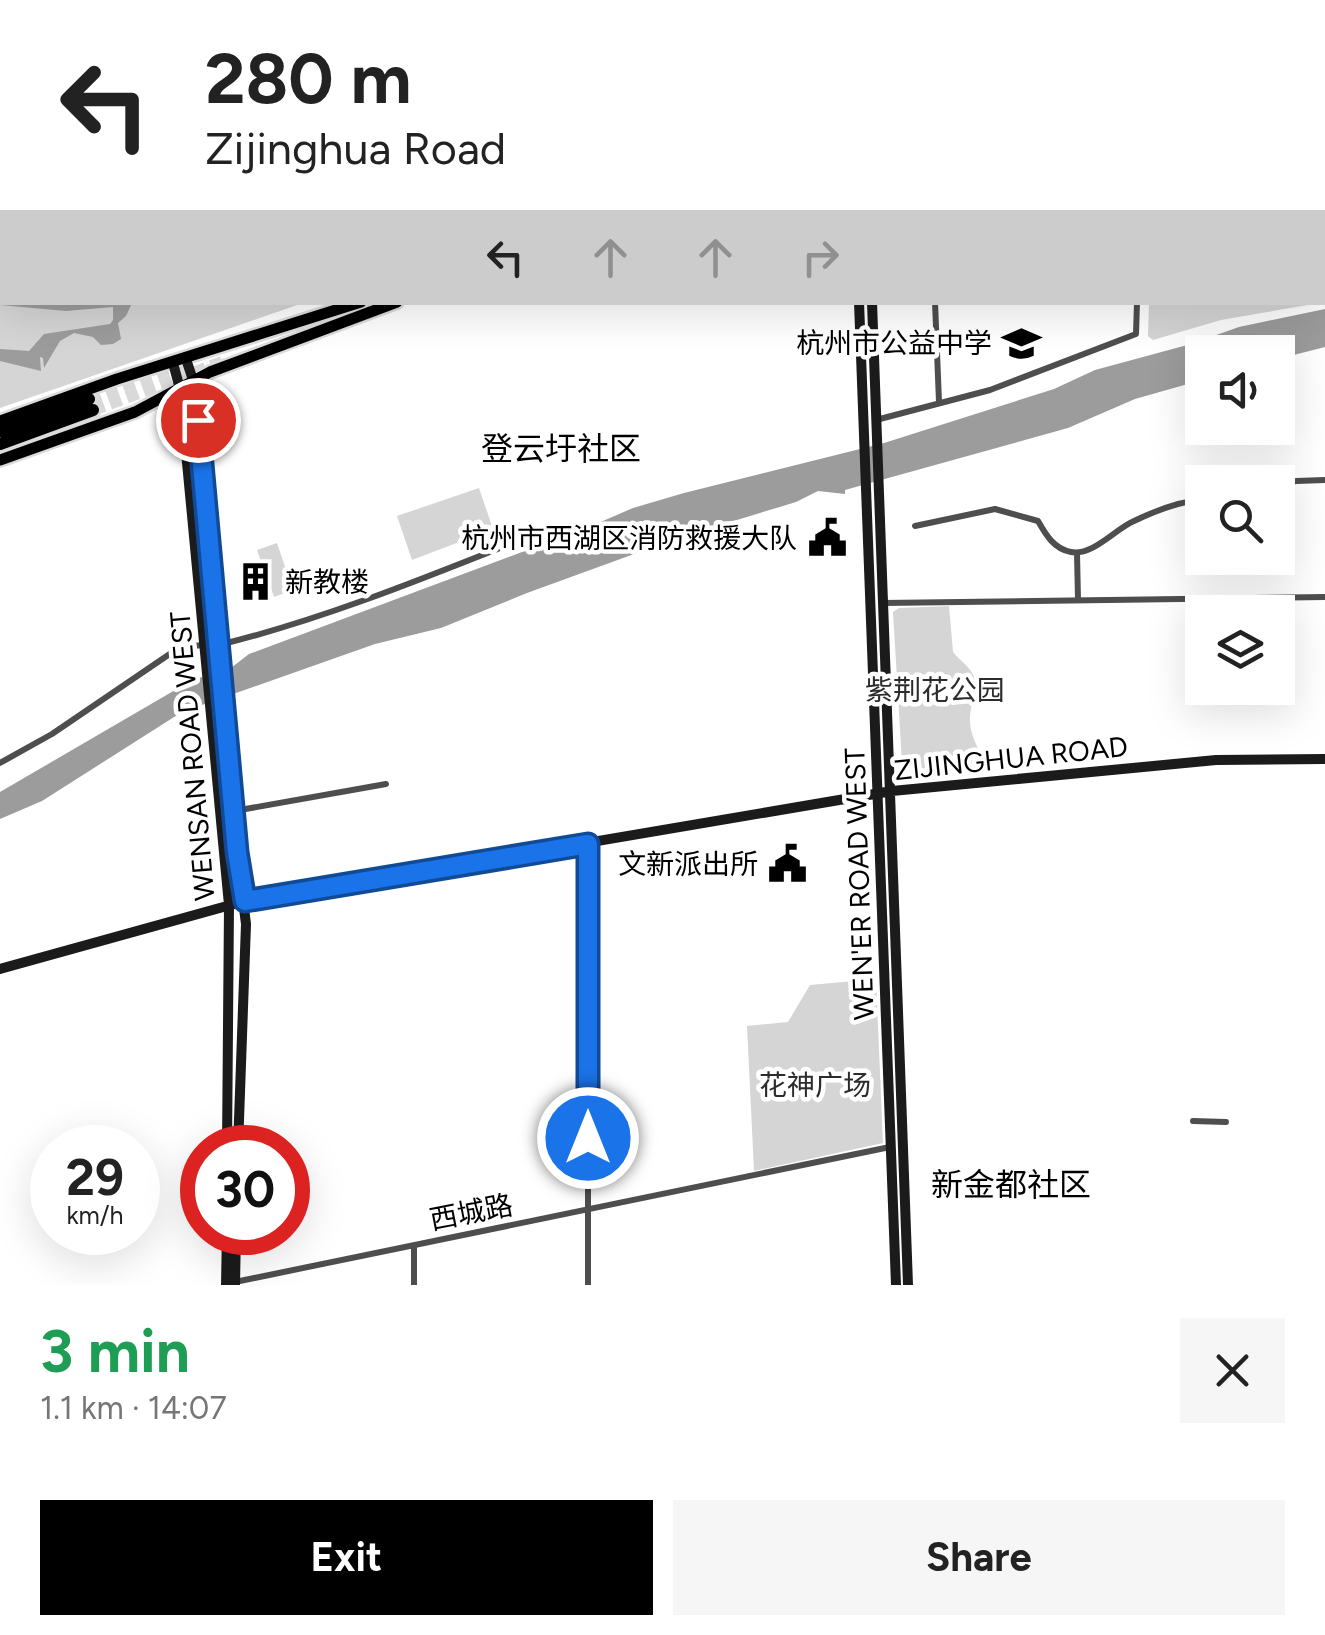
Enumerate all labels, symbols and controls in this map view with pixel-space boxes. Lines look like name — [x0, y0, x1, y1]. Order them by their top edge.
text: 280 m — [205, 36, 411, 121]
icon: left — [40, 40, 170, 170]
text: Zijinghua Road — [205, 121, 506, 175]
icon: left — [478, 230, 533, 285]
icon: ahead — [583, 230, 638, 285]
icon: ahead — [688, 230, 743, 285]
icon: right — [793, 230, 848, 285]
school or university icon: 杭州市公益中学 — [1001, 322, 1043, 364]
place label: 杭州市公益中学 — [796, 326, 992, 360]
map controls — [1185, 335, 1295, 705]
button: sound — [1185, 335, 1295, 445]
pin — [156, 378, 241, 463]
icon: arrive — [171, 393, 226, 448]
district label: 登云圩社区 — [481, 430, 641, 468]
button: search — [1185, 465, 1295, 575]
public building icon: 杭州市西湖区消防救援大队 — [806, 517, 848, 559]
place label: 杭州市西湖区消防救援大队 — [461, 521, 797, 555]
building icon: 新教楼 — [234, 561, 276, 603]
place label: 新教楼 — [285, 565, 369, 599]
button: layers — [1185, 595, 1295, 705]
street label: WENSAN ROAD WEST — [162, 609, 222, 902]
park label: 紫荆花公园 — [865, 673, 1005, 707]
street label: ZIJINGHUA ROAD — [893, 729, 1129, 787]
street label: WEN'ER ROAD WEST — [837, 747, 881, 1021]
public building icon: 文新派出所 — [767, 843, 809, 885]
place label: 文新派出所 — [618, 847, 758, 881]
park label: 花神广场 — [759, 1068, 871, 1102]
position arrow — [536, 1086, 640, 1190]
speed limit sign: 30 — [180, 1125, 310, 1255]
text: 29 — [66, 1147, 124, 1208]
district label: 新金都社区 — [931, 1166, 1091, 1204]
street label: 西城路 — [427, 1187, 515, 1237]
text: km/h — [66, 1200, 124, 1230]
text: 3 min — [40, 1315, 190, 1387]
button: close — [1180, 1318, 1285, 1423]
text: 1.1 km · 14:07 — [40, 1389, 227, 1427]
button: Exit — [40, 1500, 653, 1615]
button: Share — [673, 1500, 1285, 1615]

